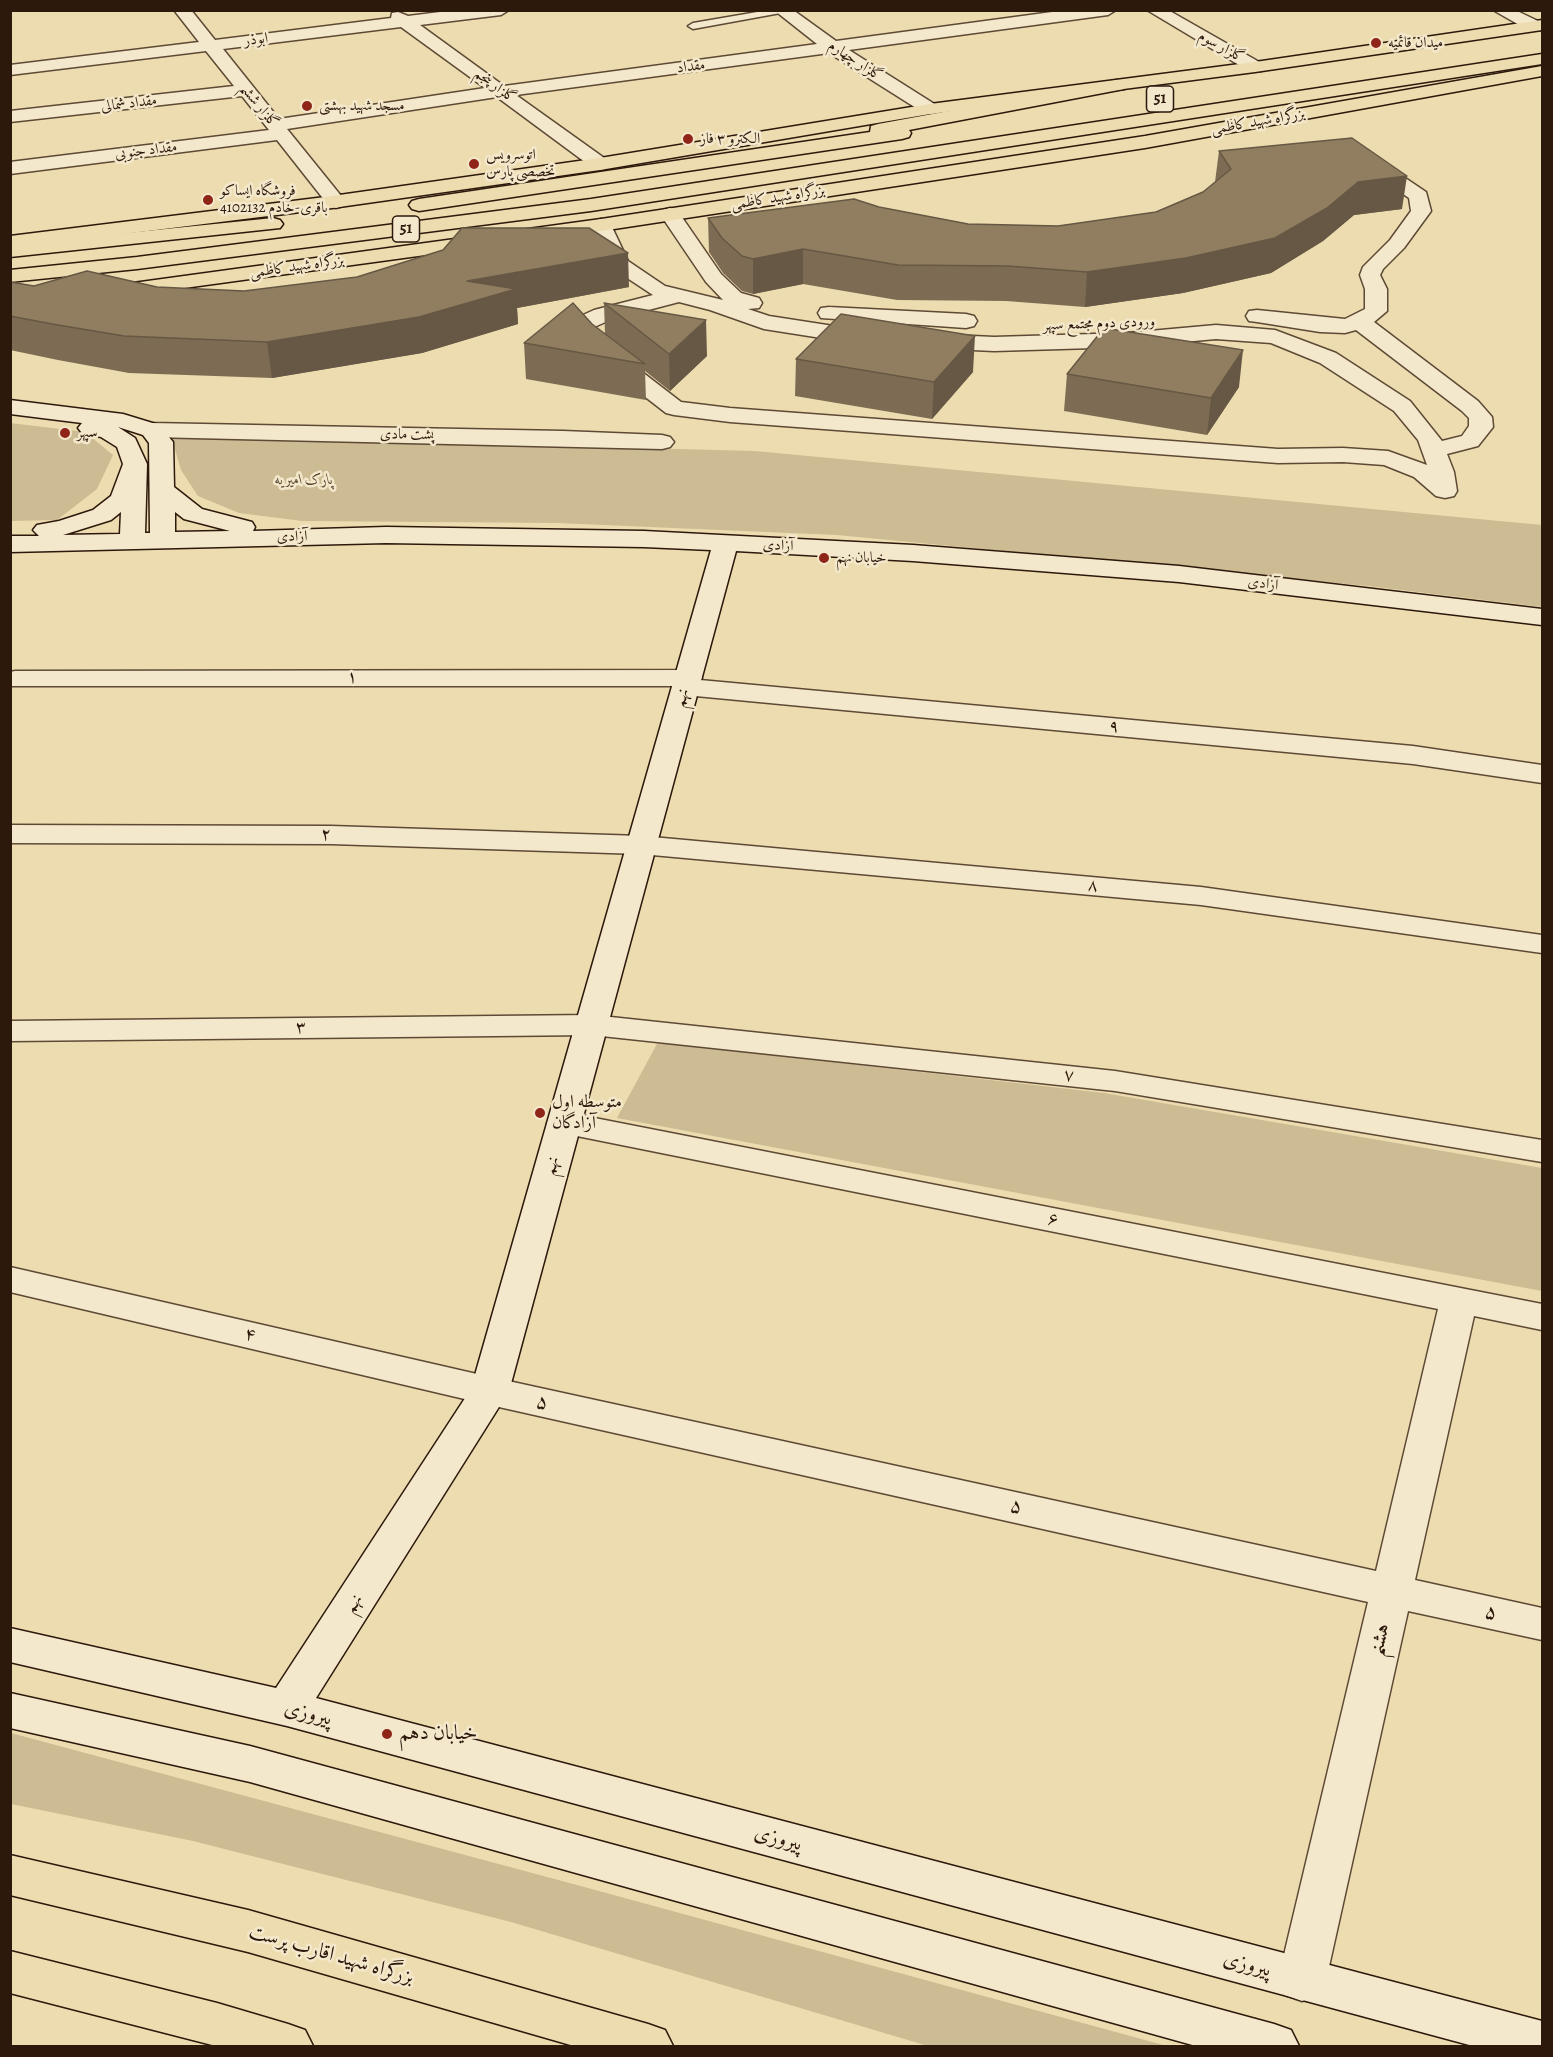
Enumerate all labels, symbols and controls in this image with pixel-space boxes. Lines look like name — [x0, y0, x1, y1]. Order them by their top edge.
street label: گلزار سوم — [1195, 27, 1247, 67]
street label: ابوذر — [243, 30, 269, 50]
place label: میدان قائمیه — [1388, 34, 1443, 52]
marker: میدان قائمیه — [1369, 36, 1383, 50]
street label: گلزار چهارم — [825, 37, 885, 85]
street label: مقداد — [676, 56, 706, 78]
street label: گلزار پنجم — [471, 65, 519, 107]
street label: گلزار ششم — [236, 80, 282, 132]
road number: 51 — [1146, 86, 1174, 112]
street label: مقداد شمالی — [100, 92, 158, 116]
place label: مسجد شهید بهشتی — [319, 97, 405, 115]
marker: مسجد شهید بهشتی — [300, 99, 314, 113]
street label: بزرگراه شهید کاظمی — [1210, 105, 1306, 139]
place label: الکترو ۳ فاز — [700, 130, 760, 148]
marker: الکترو ۳ فاز — [681, 132, 695, 146]
street label: مقداد جنوبی — [114, 138, 178, 164]
place label: اتوسرویس تخصصی پارس — [486, 146, 555, 181]
marker: اتوسرویس تخصصی پارس — [467, 157, 481, 171]
place label: فروشگاه ایساکو باقری-خادم 4102132 — [220, 182, 328, 217]
street label: بزرگراه شهید کاظمی — [730, 182, 826, 214]
marker: فروشگاه ایساکو باقری-خادم 4102132 — [201, 193, 215, 207]
road number: 51 — [392, 216, 420, 242]
street label: بزرگراه شهید کاظمی — [249, 251, 345, 283]
street label: ورودی دوم مجتمع سپهر — [1043, 313, 1155, 335]
place label: سپهر — [77, 424, 98, 442]
marker: سپهر — [58, 426, 72, 440]
street label: پشت مادی — [380, 426, 434, 444]
park label: پارک امیریه — [275, 471, 333, 489]
street label: آزادی — [276, 528, 308, 546]
street label: آزادی — [762, 536, 794, 556]
place label: خیابان نهم — [836, 549, 887, 567]
marker: خیابان نهم — [817, 551, 831, 565]
street label: آزادی — [1247, 573, 1279, 595]
street label: ۱ — [347, 667, 357, 689]
street label: نهم — [669, 686, 695, 710]
street label: ۹ — [1108, 716, 1120, 738]
street label: ۲ — [321, 824, 331, 846]
street label: ۸ — [1087, 875, 1099, 897]
street label: ۳ — [296, 1017, 306, 1039]
street label: ۷ — [1063, 1065, 1075, 1087]
place label: متوسطه اول آزادگان — [552, 1092, 622, 1134]
marker: متوسطه اول آزادگان — [533, 1106, 547, 1120]
street label: نهم — [539, 1154, 565, 1178]
street label: ۶ — [1046, 1208, 1060, 1232]
street label: ۴ — [242, 1323, 258, 1347]
street label: ۵ — [533, 1389, 551, 1417]
street label: ۵ — [1007, 1493, 1025, 1521]
street label: نهم — [340, 1590, 368, 1618]
street label: ۵ — [1482, 1599, 1500, 1627]
street label: هشنم — [1364, 1621, 1396, 1659]
street label: پیروزی — [281, 1696, 335, 1732]
place label: خیابان دهم — [399, 1721, 478, 1747]
marker: خیابان دهم — [380, 1727, 394, 1741]
street label: پیروزی — [751, 1821, 805, 1857]
street label: بزرگراه شهید اقارب پرست — [246, 1919, 416, 1991]
street label: پیروزی — [1220, 1947, 1274, 1983]

